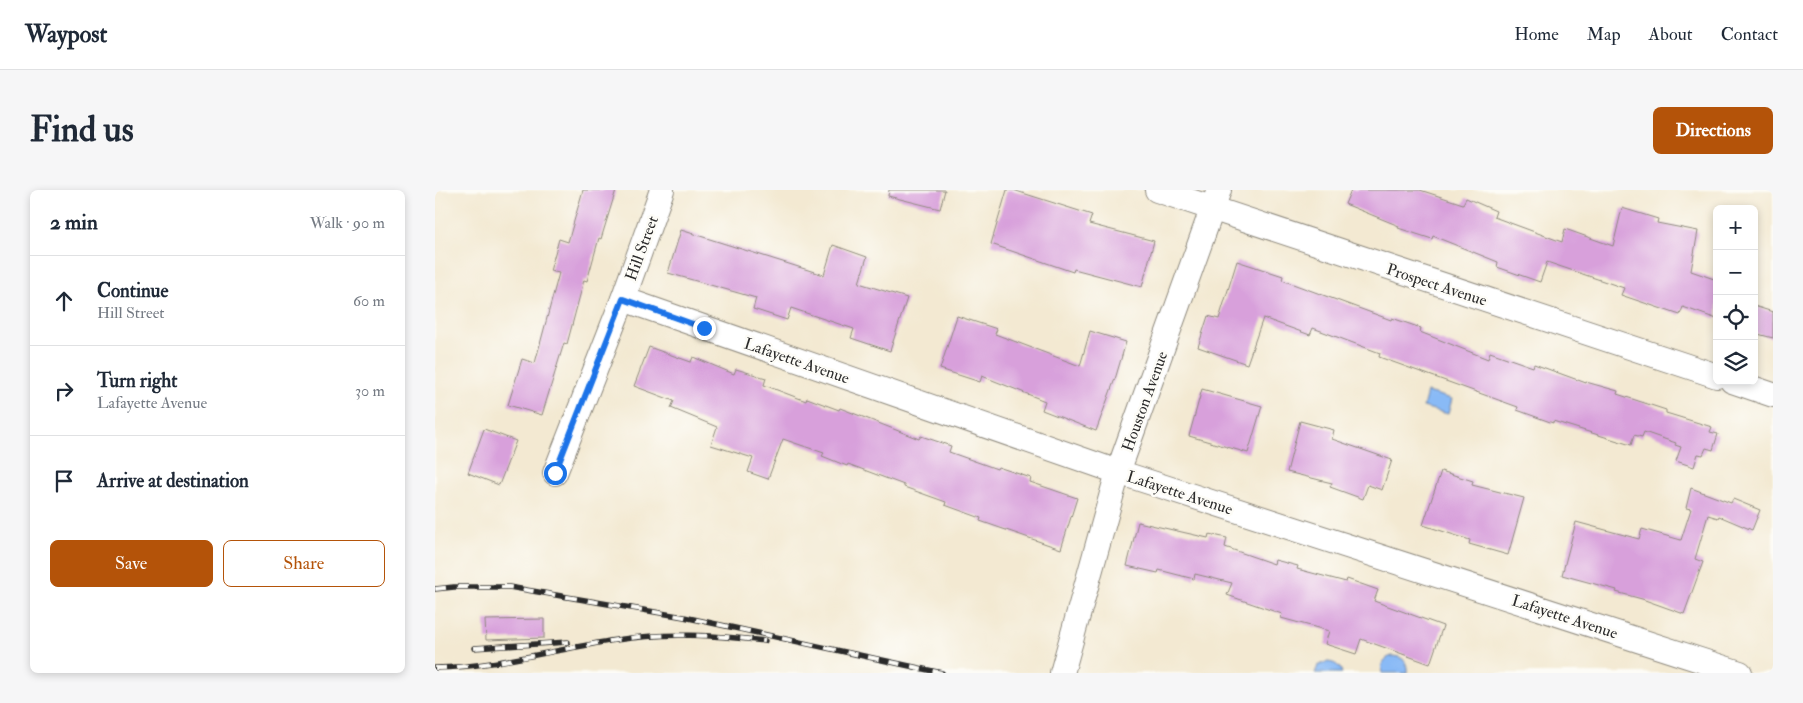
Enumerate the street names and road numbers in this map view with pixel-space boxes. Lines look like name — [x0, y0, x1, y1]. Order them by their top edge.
street label: Hill Street — [621, 213, 663, 283]
street label: Prospect Avenue — [1384, 259, 1490, 312]
street label: Lafayette Avenue — [741, 334, 852, 388]
street label: Houston Avenue — [1118, 348, 1172, 454]
street label: Lafayette Avenue — [1124, 466, 1235, 520]
street label: Lafayette Avenue — [1509, 590, 1620, 644]

